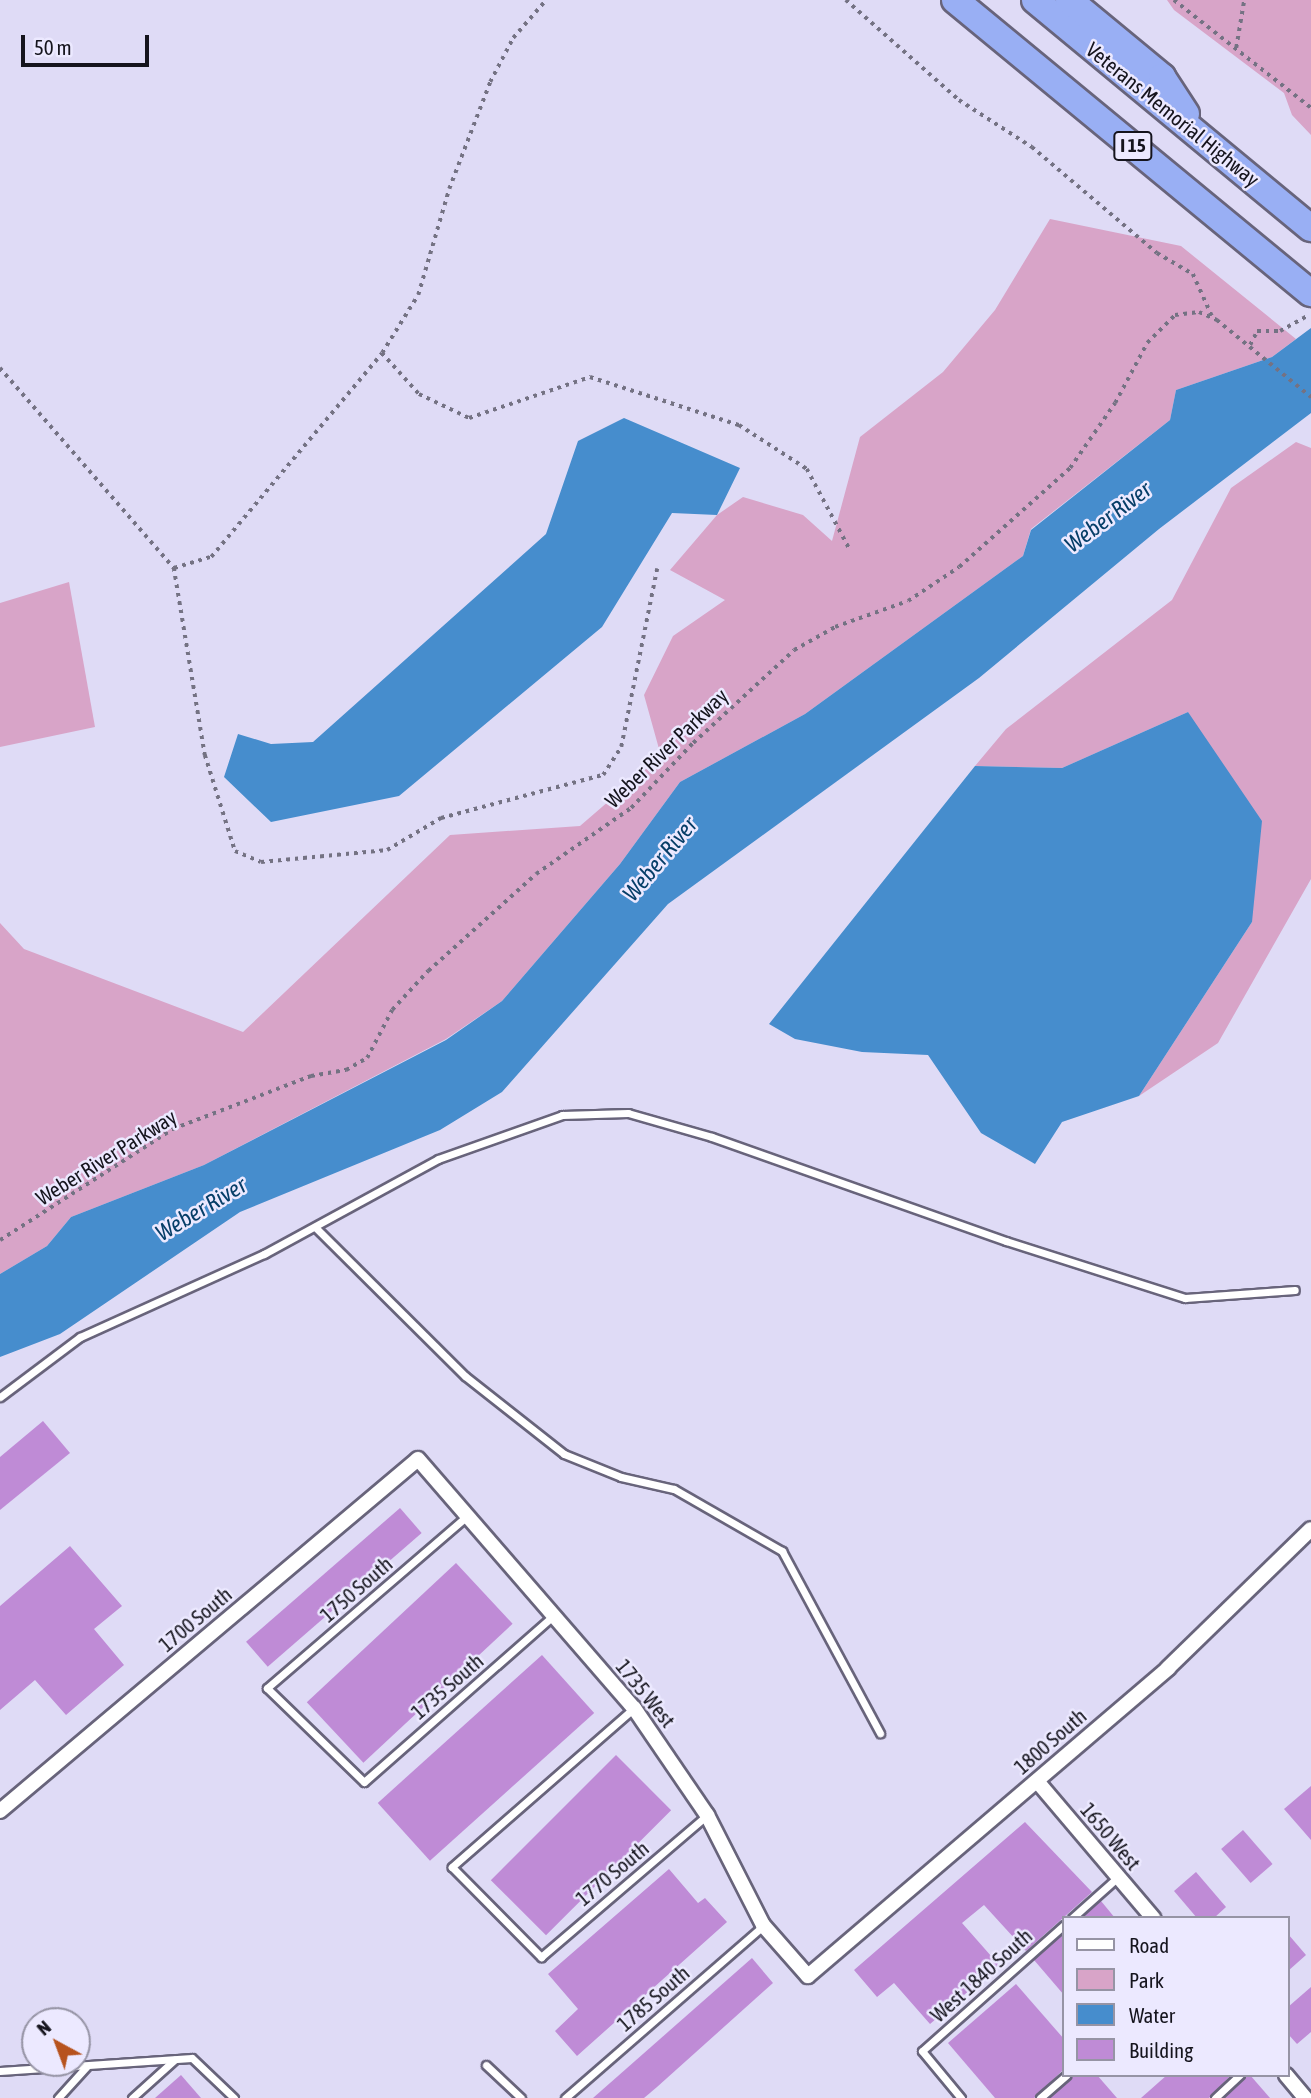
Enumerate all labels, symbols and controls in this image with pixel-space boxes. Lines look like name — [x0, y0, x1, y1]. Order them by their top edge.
scale bar — [24, 21, 152, 65]
text: 50 m — [34, 35, 72, 59]
street label: Veterans Memorial Highway — [1081, 36, 1265, 192]
road number: I 15 — [1112, 130, 1154, 162]
water label: Weber River — [1059, 476, 1157, 558]
street label: Weber River Parkway — [599, 683, 733, 813]
water label: Weber River — [617, 811, 703, 907]
street label: Weber River Parkway — [31, 1104, 181, 1210]
water label: Weber River — [151, 1171, 251, 1247]
street label: 1750 South — [315, 1551, 397, 1627]
street label: 1700 South — [153, 1581, 237, 1657]
street label: 1735 South — [406, 1648, 488, 1724]
street label: 1735 West — [611, 1654, 681, 1732]
street label: 1800 South — [1009, 1703, 1091, 1779]
street label: 1650 West — [1076, 1797, 1146, 1875]
street label: 1770 South — [570, 1835, 654, 1911]
legend — [1062, 1916, 1290, 2077]
street label: West 1840 South — [925, 1923, 1037, 2027]
text: Road — [1129, 1933, 1169, 1957]
street label: 1785 South — [612, 1960, 694, 2036]
text: Park — [1129, 1968, 1164, 1992]
text: Water — [1129, 2003, 1175, 2027]
north arrow — [21, 2007, 91, 2077]
text: N — [32, 2016, 55, 2040]
text: Building — [1129, 2038, 1193, 2062]

